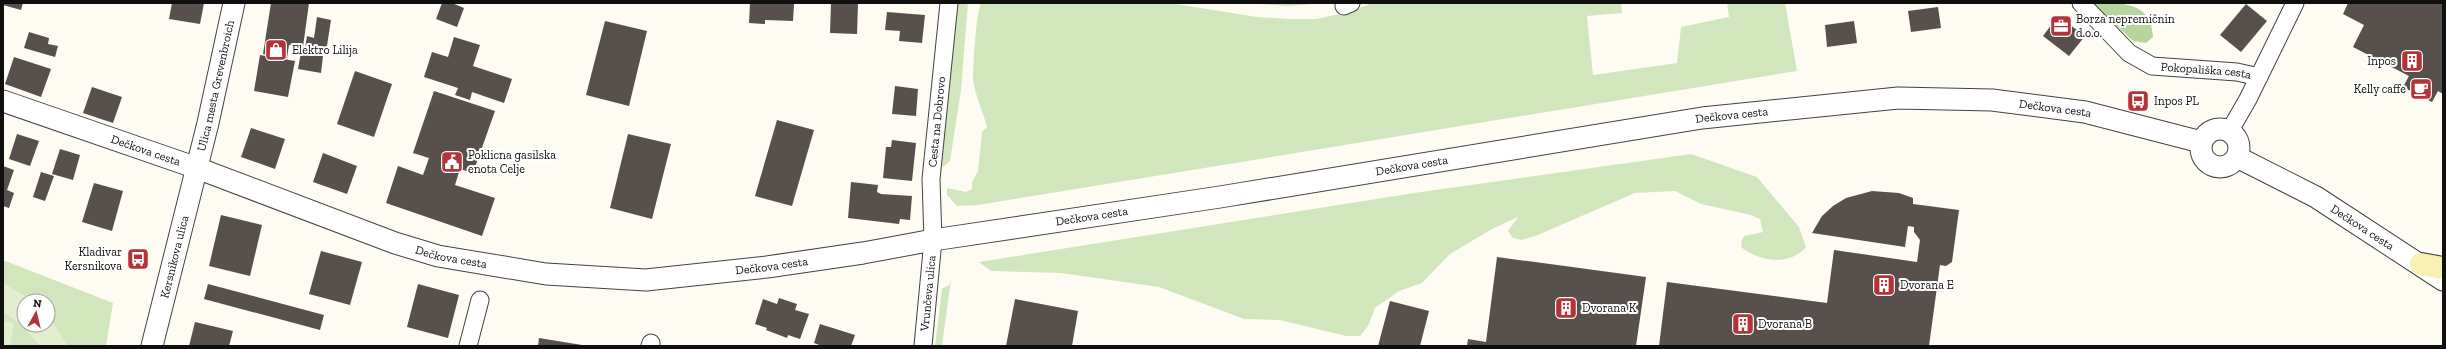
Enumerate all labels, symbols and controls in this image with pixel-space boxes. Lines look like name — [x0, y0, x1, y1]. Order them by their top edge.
place label: Borza nepremičnin d.o.o. — [2076, 12, 2175, 40]
office icon: Borza nepremičnin d.o.o. — [2048, 13, 2074, 39]
street label: Ulica mesta Grevenbroich — [194, 19, 237, 153]
shop icon: Elektro Lilija — [263, 37, 289, 63]
place label: Elektro Lilija — [292, 43, 358, 58]
building icon: Inpos — [2399, 48, 2425, 74]
place label: Inpos — [2367, 54, 2396, 68]
street label: Pokopališka cesta — [2160, 60, 2253, 82]
street label: Cesta na Dobrovo — [925, 76, 948, 168]
cafe icon: Kelly caffe — [2408, 76, 2434, 102]
place label: Kelly caffe — [2354, 82, 2406, 96]
bus stop icon: Inpos PL — [2125, 88, 2151, 114]
place label: Inpos PL — [2154, 94, 2199, 108]
street label: Dečkova cesta — [2018, 97, 2093, 120]
street label: Dečkova cesta — [1694, 104, 1769, 126]
street label: Dečkova cesta — [109, 132, 183, 169]
place label: Poklicna gasilska enota Celje — [468, 148, 556, 177]
public building icon: Poklicna gasilska enota Celje — [439, 149, 465, 175]
street label: Dečkova cesta — [1375, 153, 1449, 178]
street label: Dečkova cesta — [2328, 202, 2397, 253]
street label: Dečkova cesta — [1055, 204, 1129, 229]
street label: Kersnikova ulica — [157, 214, 192, 300]
street label: Dečkova cesta — [414, 243, 488, 271]
place label: Kladivar Kersnikova — [64, 245, 122, 273]
bus stop icon: Kladivar Kersnikova — [125, 246, 151, 272]
street label: Dečkova cesta — [735, 254, 809, 277]
street label: Vrunčeva ulica — [917, 254, 939, 333]
building icon: Dvorana E — [1871, 272, 1897, 298]
place label: Dvorana E — [1900, 278, 1954, 292]
north arrow — [16, 293, 56, 333]
building icon: Dvorana K — [1553, 295, 1579, 321]
text: N — [32, 297, 43, 311]
place label: Dvorana K — [1582, 301, 1637, 315]
building icon: Dvorana B — [1730, 311, 1756, 337]
place label: Dvorana B — [1758, 317, 1812, 331]

